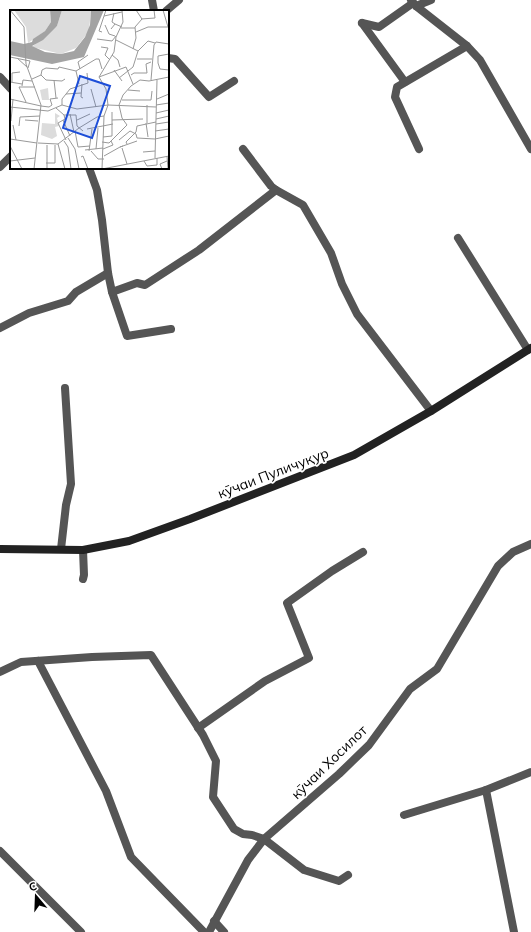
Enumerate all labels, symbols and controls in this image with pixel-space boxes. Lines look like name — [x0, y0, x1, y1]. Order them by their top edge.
inset map — [10, 10, 169, 169]
street label: кӯчаи Пуличуқур — [215, 444, 331, 502]
street label: кӯчаи Хосилот — [287, 721, 371, 803]
north arrow — [16, 876, 56, 916]
text: С — [27, 879, 39, 894]

